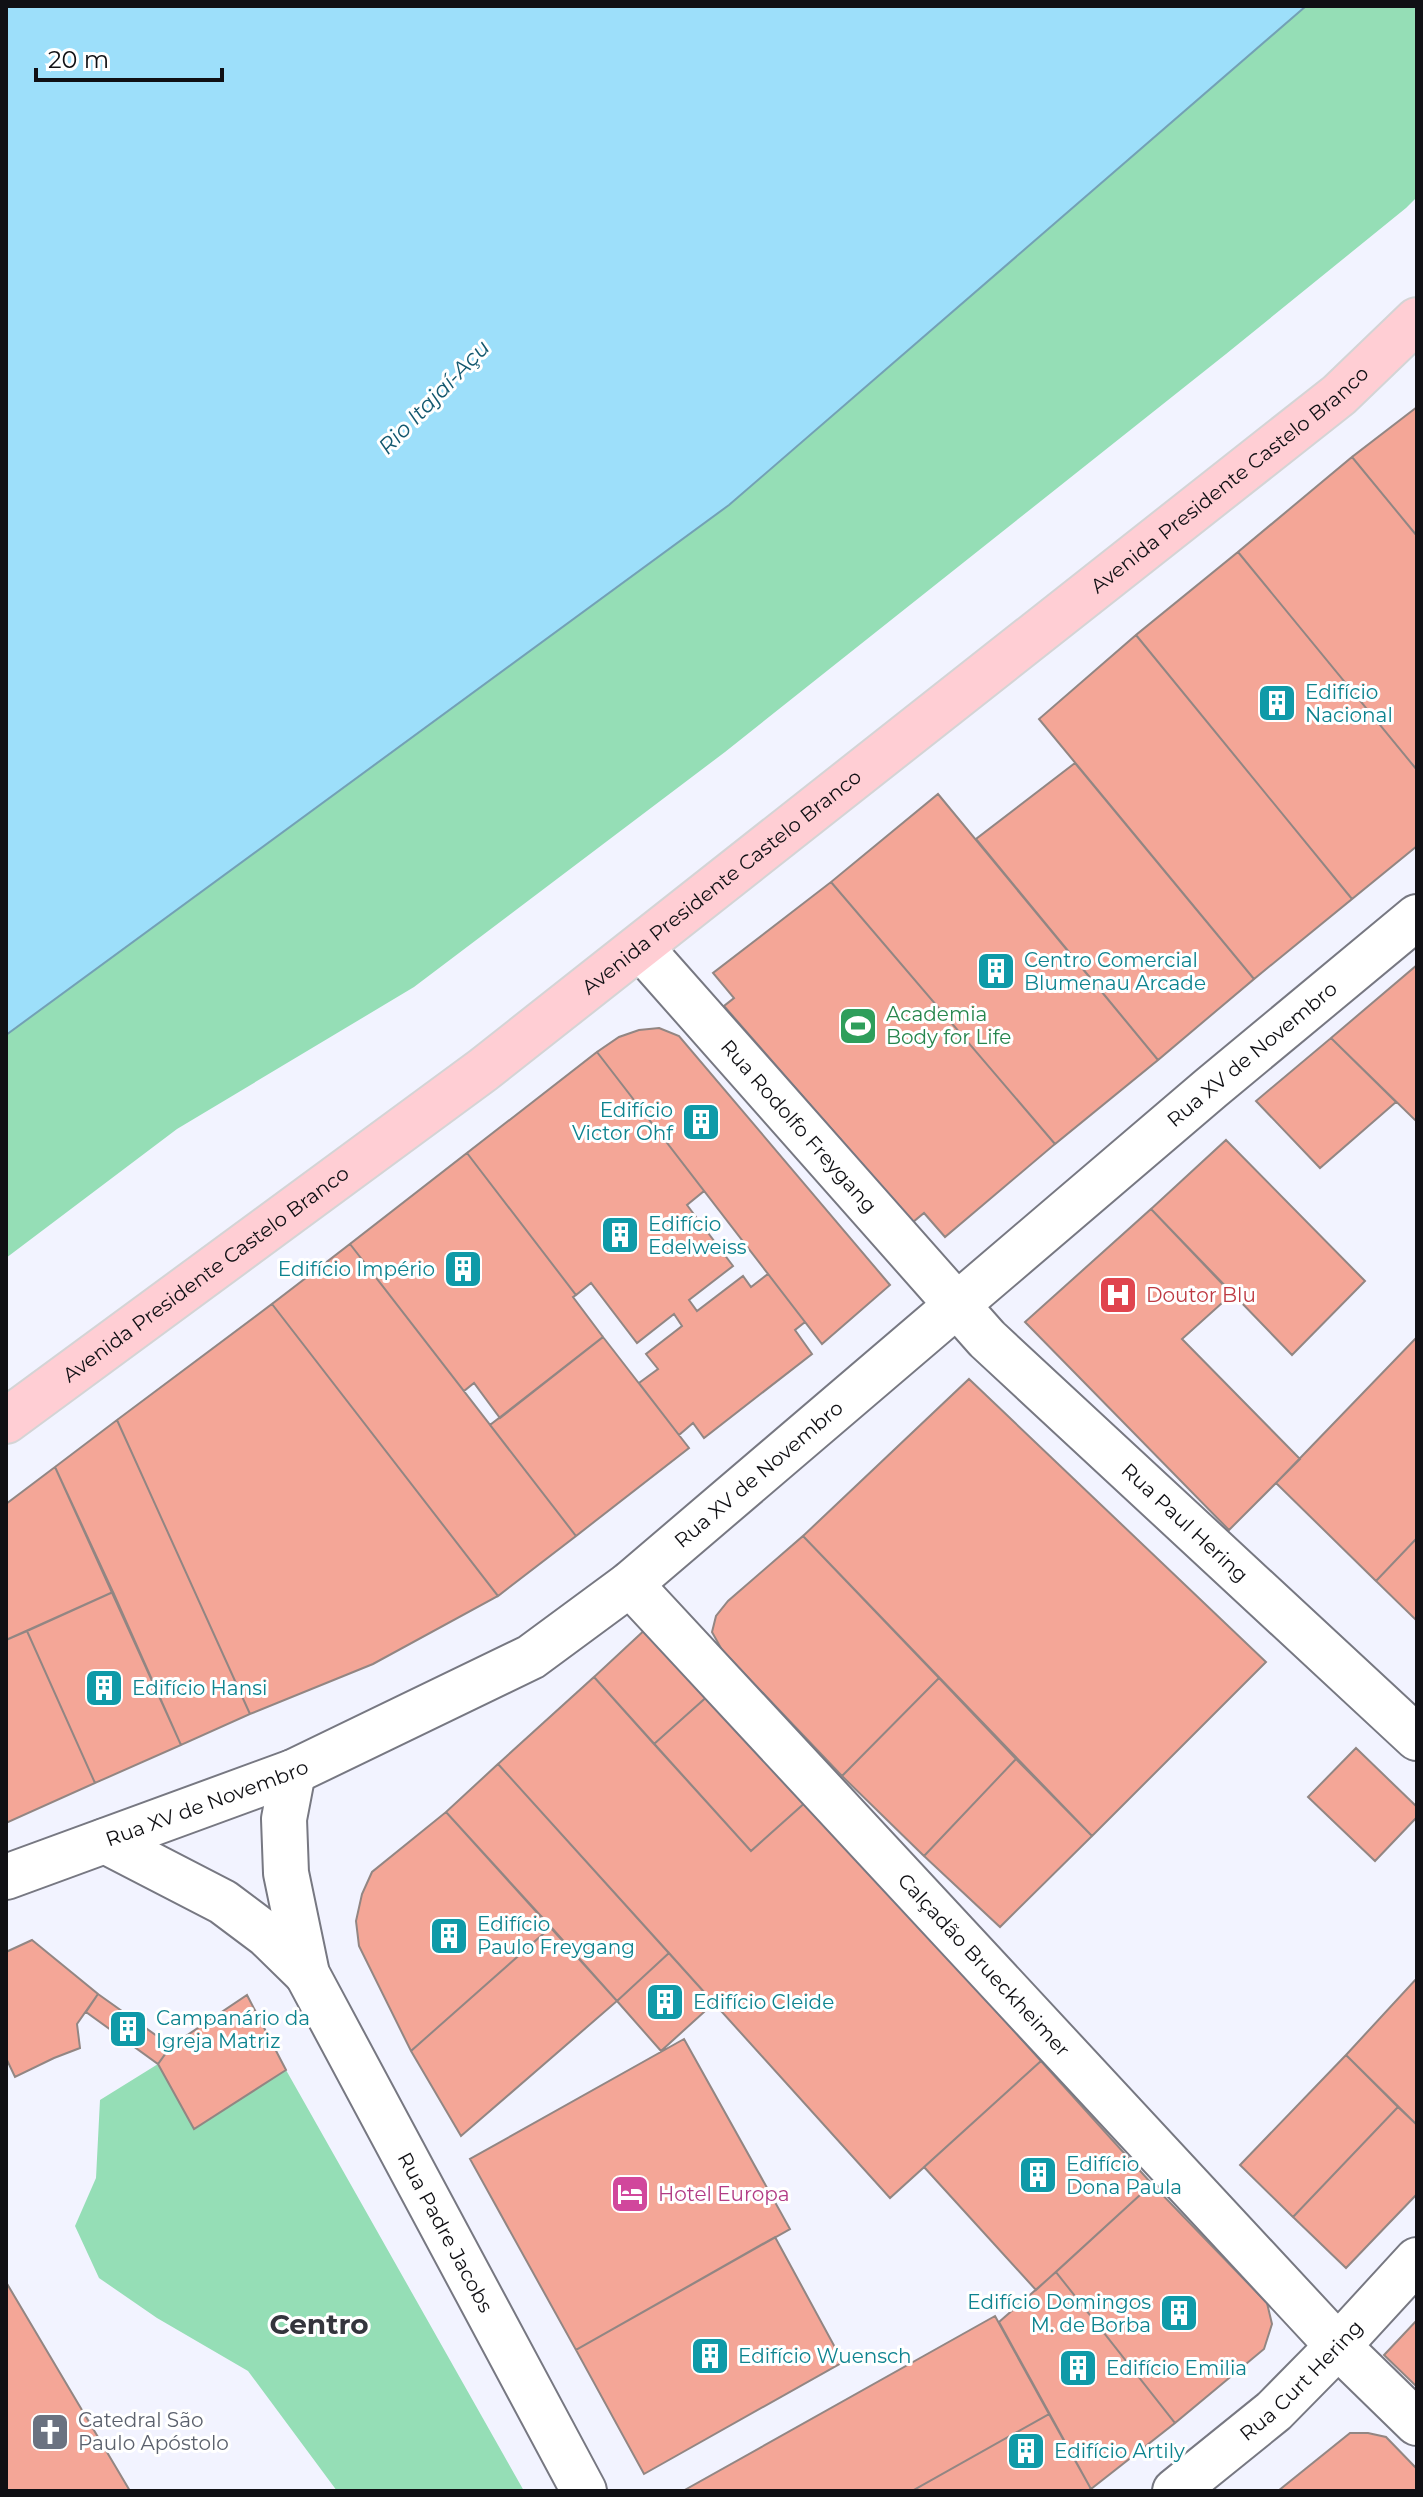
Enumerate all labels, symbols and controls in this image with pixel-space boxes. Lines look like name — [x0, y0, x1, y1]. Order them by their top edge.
scale bar — [36, 32, 222, 82]
text: 20 m — [48, 45, 109, 74]
water label: Rio Itajaí-Açu — [373, 334, 495, 460]
street label: Avenida Presidente Castelo Branco — [1086, 361, 1373, 598]
place label: Edifício Nacional — [1305, 680, 1393, 727]
building icon: Edifício Nacional — [1256, 682, 1298, 724]
street label: Avenida Presidente Castelo Branco — [577, 764, 866, 999]
place label: Centro Comercial Blumenau Arcade — [1024, 948, 1206, 995]
building icon: Centro Comercial Blumenau Arcade — [975, 950, 1017, 992]
street label: Rua XV de Novembro — [1162, 976, 1342, 1132]
place label: Academia Body for Life — [886, 1002, 1011, 1049]
sports icon: Academia Body for Life — [837, 1005, 879, 1047]
street label: Rua Rodolfo Freygang — [716, 1035, 882, 1218]
place label: Edifício Victor Ohf — [572, 1098, 674, 1145]
building icon: Edifício Victor Ohf — [680, 1101, 722, 1143]
street label: Avenida Presidente Castelo Branco — [58, 1161, 353, 1387]
place label: Edifício Edelweiss — [648, 1212, 747, 1259]
building icon: Edifício Edelweiss — [599, 1214, 641, 1256]
building icon: Edifício Império — [442, 1248, 484, 1290]
place label: Edifício Império — [278, 1257, 435, 1281]
hospital icon: Doutor Blu — [1097, 1274, 1139, 1316]
place label: Doutor Blu — [1146, 1283, 1256, 1307]
street label: Rua XV de Novembro — [669, 1396, 848, 1553]
street label: Rua Paul Hering — [1117, 1458, 1253, 1587]
building icon: Edifício Hansi — [83, 1667, 125, 1709]
place label: Edifício Hansi — [132, 1676, 267, 1700]
street label: Rua XV de Novembro — [102, 1754, 312, 1852]
street label: Calçadão Brueckheimer — [893, 1868, 1075, 2062]
place label: Edifício Paulo Freygang — [477, 1912, 635, 1959]
building icon: Edifício Paulo Freygang — [428, 1915, 470, 1957]
building icon: Edifício Cleide — [644, 1981, 686, 2023]
place label: Edifício Cleide — [693, 1990, 834, 2014]
place label: Campanário da Igreja Matriz — [156, 2006, 310, 2053]
building icon: Campanário da Igreja Matriz — [107, 2008, 149, 2050]
street label: Rua Padre Jacobs — [393, 2148, 498, 2317]
place label: Edifício Dona Paula — [1066, 2152, 1182, 2199]
building icon: Edifício Dona Paula — [1017, 2154, 1059, 2196]
hotel icon: Hotel Europa — [609, 2173, 651, 2215]
place label: Hotel Europa — [658, 2182, 790, 2206]
place label: Edifício Domingos M. de Borba — [967, 2290, 1151, 2337]
building icon: Edifício Domingos M. de Borba — [1158, 2292, 1200, 2334]
district label: Centro — [269, 2307, 369, 2341]
street label: Rua Curt Hering — [1235, 2315, 1368, 2446]
building icon: Edifício Wuensch — [689, 2335, 731, 2377]
place label: Edifício Wuensch — [738, 2344, 912, 2368]
building icon: Edifício Emilia — [1057, 2347, 1099, 2389]
place label: Edifício Emilia — [1106, 2356, 1247, 2380]
place label: Catedral São Paulo Apóstolo — [78, 2408, 229, 2455]
church icon: Catedral São Paulo Apóstolo — [29, 2411, 71, 2453]
building icon: Edifício Artily — [1005, 2430, 1047, 2472]
place label: Edifício Artily — [1054, 2439, 1185, 2463]

